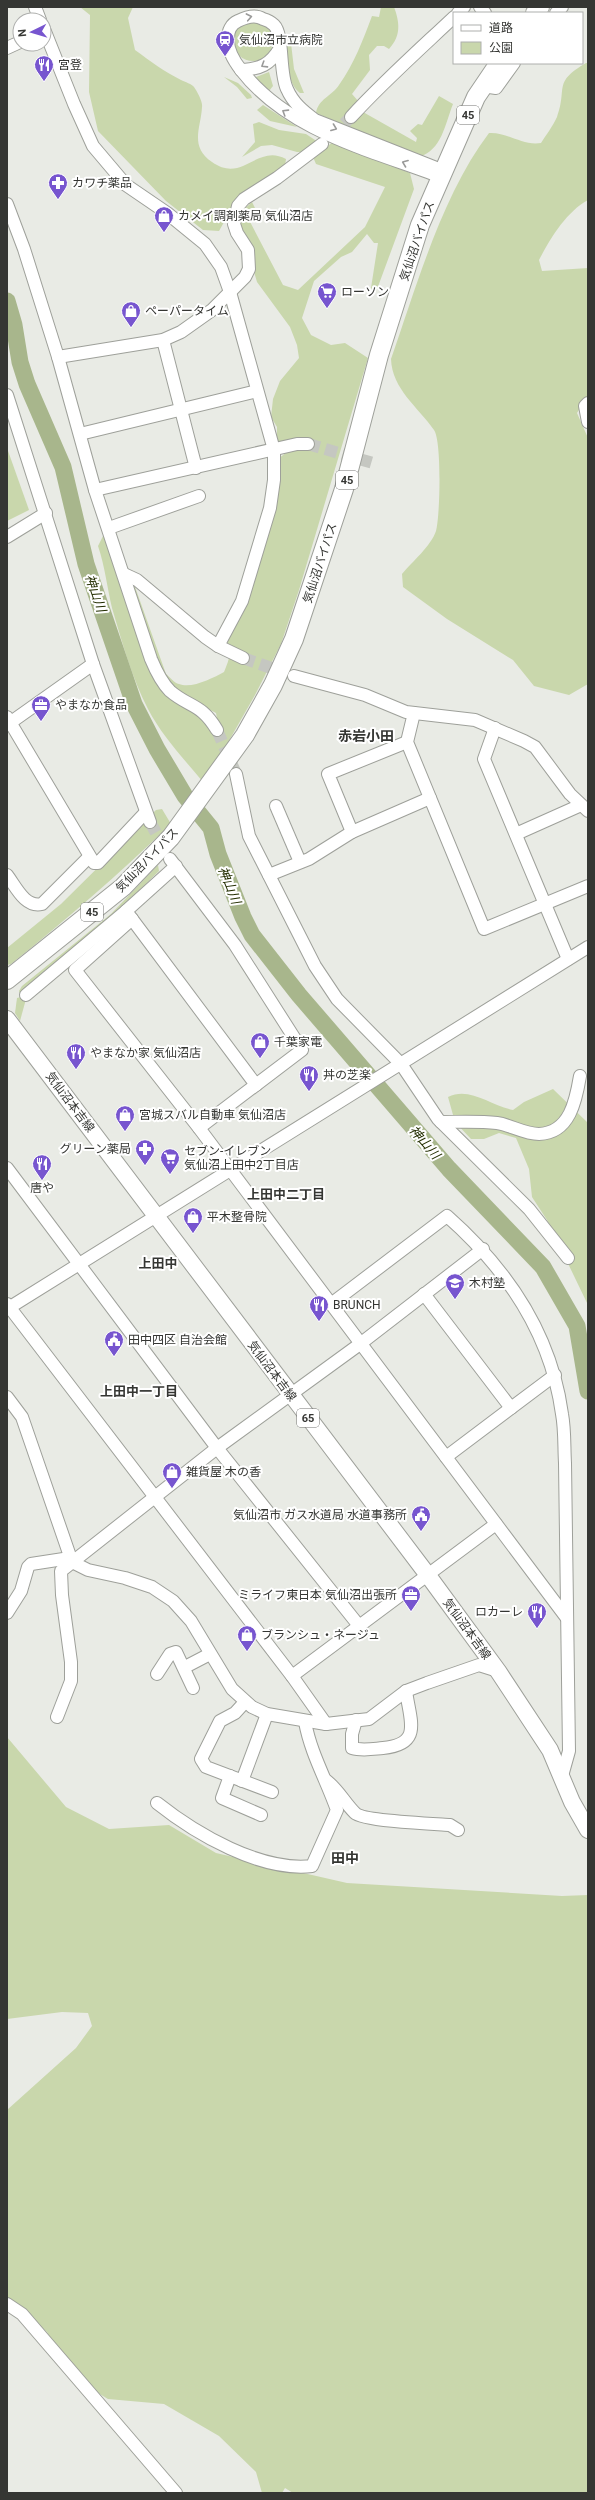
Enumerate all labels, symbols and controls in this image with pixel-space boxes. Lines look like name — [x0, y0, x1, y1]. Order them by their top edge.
north arrow — [12, 12, 52, 52]
legend — [453, 12, 583, 64]
one-way arrow — [245, 14, 252, 22]
text: 道路 — [489, 21, 513, 35]
text: N — [16, 28, 29, 37]
station icon: 気仙沼市立病院 — [214, 29, 236, 57]
place label: 気仙沼市立病院 — [239, 33, 323, 47]
text: 公園 — [489, 41, 513, 55]
restaurant icon: 宮登 — [33, 54, 55, 82]
place label: 宮登 — [58, 58, 82, 72]
one-way arrow — [261, 61, 268, 68]
road number: 45 — [457, 106, 479, 124]
one-way arrow — [282, 109, 289, 116]
one-way arrow — [331, 123, 338, 131]
one-way arrow — [401, 159, 408, 167]
pharmacy icon: カワチ薬品 — [47, 172, 69, 200]
place label: カワチ薬品 — [72, 176, 132, 190]
street label: 気仙沼バイパス — [397, 199, 437, 283]
shop icon: カメイ調剤薬局 気仙沼店 — [153, 205, 175, 233]
place label: カメイ調剤薬局 気仙沼店 — [178, 209, 313, 223]
supermarket icon: ローソン — [316, 281, 338, 309]
place label: ローソン — [341, 285, 389, 299]
shop icon: ペーパータイム — [120, 300, 142, 328]
place label: ペーパータイム — [145, 304, 229, 318]
road number: 45 — [336, 471, 358, 489]
street label: 気仙沼バイパス — [300, 521, 340, 605]
water label: 神山川 — [82, 572, 110, 616]
office icon: やまなか食品 — [30, 694, 52, 722]
place label: やまなか食品 — [55, 698, 127, 712]
district label: 赤岩小田 — [338, 728, 394, 744]
street label: 気仙沼バイパス — [113, 825, 181, 895]
water label: 神山川 — [215, 864, 245, 908]
road number: 45 — [81, 903, 103, 921]
shop icon: 千葉家電 — [249, 1031, 271, 1059]
place label: 千葉家電 — [274, 1035, 322, 1049]
restaurant icon: やまなか家 気仙沼店 — [65, 1042, 87, 1070]
place label: やまなか家 気仙沼店 — [90, 1046, 201, 1060]
restaurant icon: 丼の芝楽 — [298, 1064, 320, 1092]
place label: 丼の芝楽 — [323, 1068, 371, 1082]
street label: 気仙沼本吉線 — [43, 1069, 97, 1135]
shop icon: 宮城スバル自動車 気仙沼店 — [114, 1104, 136, 1132]
place label: 宮城スバル自動車 気仙沼店 — [139, 1108, 286, 1122]
water label: 神山川 — [406, 1123, 444, 1163]
pharmacy icon: グリーン薬局 — [134, 1138, 156, 1166]
place label: グリーン薬局 — [60, 1142, 131, 1156]
place label: セブン-イレブン 気仙沼上田中2丁目店 — [184, 1144, 299, 1172]
supermarket icon: セブン-イレブン 気仙沼上田中2丁目店 — [159, 1147, 181, 1175]
restaurant icon: 唐や — [31, 1153, 53, 1181]
place label: 唐や — [30, 1181, 54, 1195]
district label: 上田中二丁目 — [247, 1187, 325, 1202]
shop icon: 平木整骨院 — [182, 1206, 204, 1234]
place label: 平木整骨院 — [207, 1210, 267, 1224]
district label: 上田中 — [138, 1256, 178, 1271]
school or university icon: 木村塾 — [444, 1272, 466, 1300]
place label: 木村塾 — [469, 1276, 505, 1290]
restaurant icon: BRUNCH — [308, 1294, 330, 1322]
place label: BRUNCH — [333, 1298, 381, 1312]
public building icon: 田中四区 自治会館 — [103, 1329, 125, 1357]
place label: 田中四区 自治会館 — [128, 1333, 227, 1347]
street label: 気仙沼本吉線 — [245, 1338, 299, 1404]
district label: 上田中一丁目 — [100, 1384, 178, 1399]
road number: 65 — [297, 1409, 319, 1427]
shop icon: 雑貨屋 木の香 — [161, 1461, 183, 1489]
place label: 雑貨屋 木の香 — [186, 1465, 261, 1479]
public building icon: 気仙沼市 ガス水道局 水道事務所 — [410, 1504, 432, 1532]
place label: 気仙沼市 ガス水道局 水道事務所 — [233, 1508, 407, 1522]
office icon: ミライフ東日本 気仙沼出張所 — [400, 1584, 422, 1612]
place label: ミライフ東日本 気仙沼出張所 — [238, 1588, 397, 1602]
street label: 気仙沼本吉線 — [440, 1596, 494, 1662]
restaurant icon: ロカーレ — [526, 1601, 548, 1629]
place label: ロカーレ — [475, 1605, 523, 1619]
shop icon: ブランシュ・ネージュ — [236, 1624, 258, 1652]
place label: ブランシュ・ネージュ — [261, 1628, 380, 1642]
district label: 田中 — [331, 1850, 359, 1866]

